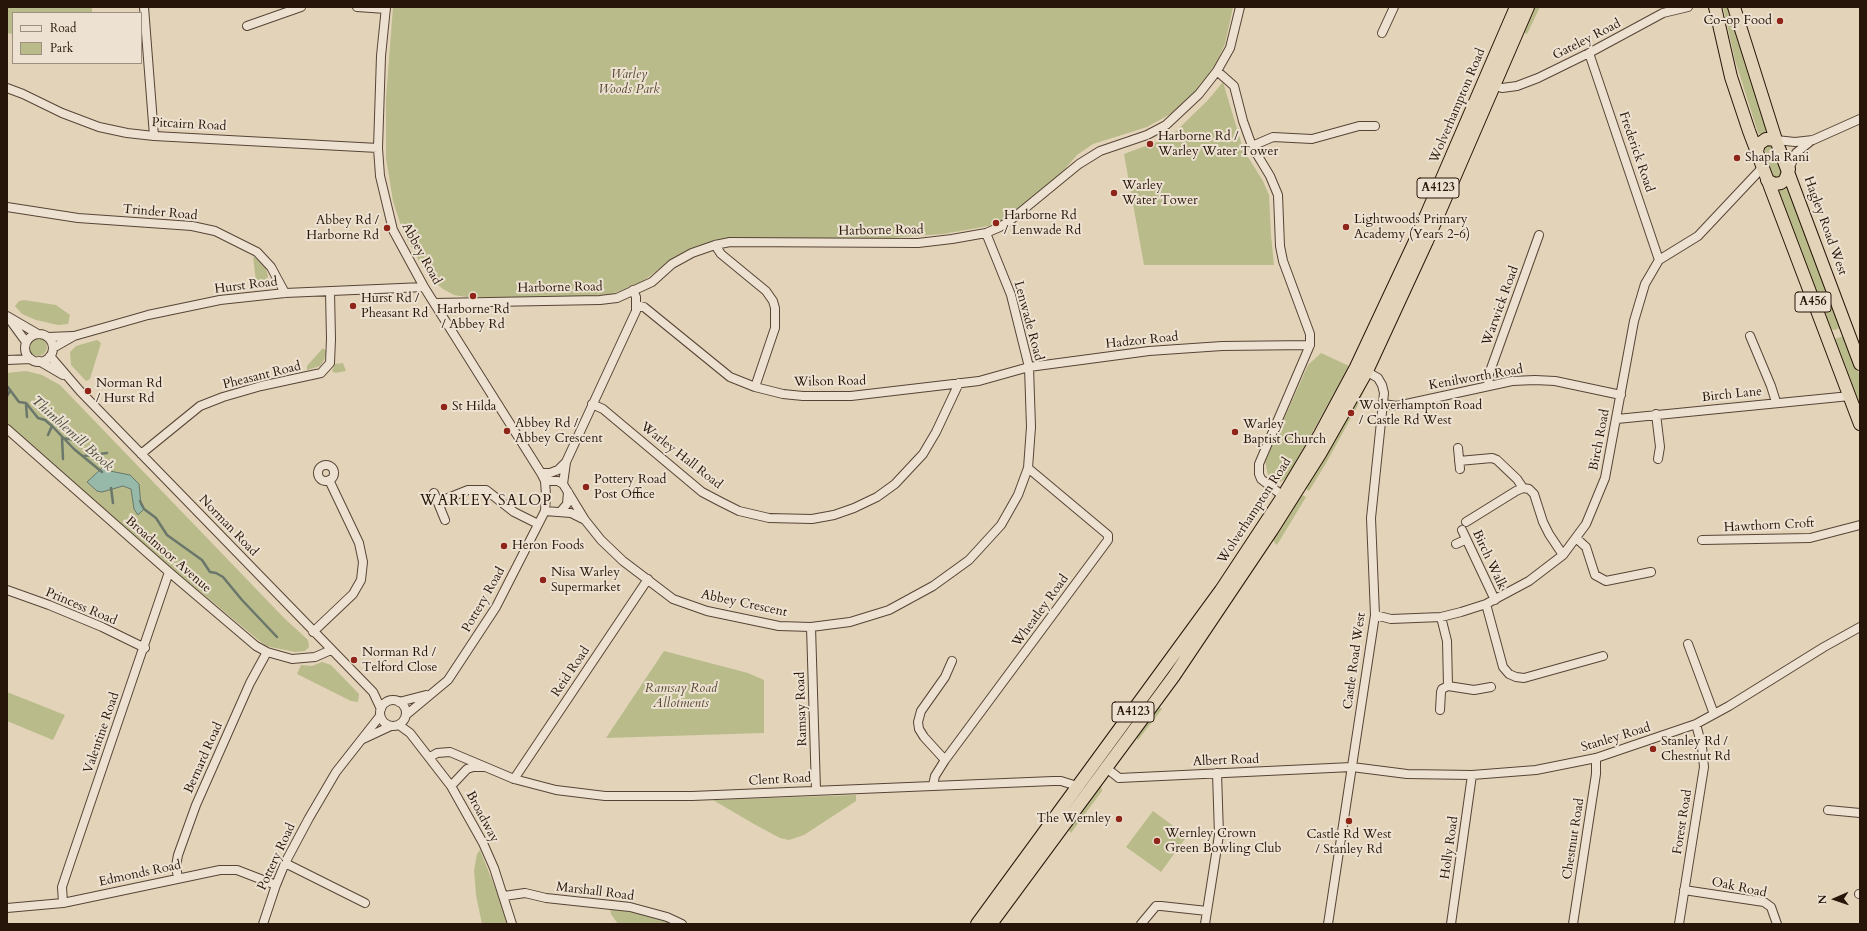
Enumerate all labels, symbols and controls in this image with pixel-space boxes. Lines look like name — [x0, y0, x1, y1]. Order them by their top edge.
legend — [12, 12, 142, 64]
place label: Co-op Food — [1703, 13, 1772, 29]
street label: Gateley Road — [1550, 16, 1624, 64]
marker: Co-op Food — [1775, 16, 1785, 26]
text: Road — [50, 20, 76, 36]
text: Park — [50, 40, 73, 56]
street label: Wolverhampton Road — [1427, 46, 1489, 166]
park label: Warley Woods Park — [598, 67, 660, 98]
street label: Frederick Road — [1615, 110, 1657, 194]
street label: Pitcairn Road — [151, 115, 227, 135]
place label: Harborne Rd / Warley Water Tower — [1158, 129, 1278, 160]
marker: Harborne Rd / Warley Water Tower — [1145, 139, 1155, 149]
place label: Shapla Rani — [1745, 150, 1809, 166]
marker: Shapla Rani — [1732, 153, 1742, 163]
street label: Hagley Road West — [1800, 174, 1850, 278]
place label: Warley Water Tower — [1122, 178, 1198, 209]
road number: A4123 — [1417, 178, 1459, 198]
marker: Warley Water Tower — [1109, 188, 1119, 198]
street label: Trinder Road — [122, 202, 198, 224]
place label: Harborne Rd / Lenwade Rd — [1004, 208, 1081, 239]
place label: Lightwoods Primary Academy (Years 2-6) — [1354, 212, 1470, 243]
place label: Abbey Rd / Harborne Rd — [306, 213, 379, 244]
marker: Harborne Rd / Lenwade Rd — [991, 218, 1001, 228]
street label: Abbey Road — [398, 220, 444, 288]
street label: Harborne Road — [838, 222, 924, 240]
marker: Lightwoods Primary Academy (Years 2-6) — [1341, 222, 1351, 232]
marker: Abbey Rd / Harborne Rd — [382, 223, 392, 233]
street label: Warwick Road — [1479, 264, 1523, 348]
street label: Hurst Road — [214, 274, 278, 298]
street label: Harborne Road — [517, 279, 603, 297]
street label: Lenwade Road — [1010, 279, 1046, 363]
place label: Hurst Rd / Pheasant Rd — [361, 291, 428, 322]
marker: Harborne Rd / Abbey Rd — [468, 291, 478, 301]
road number: A456 — [1795, 292, 1831, 312]
marker: Hurst Rd / Pheasant Rd — [348, 301, 358, 311]
place label: Harborne Rd / Abbey Rd — [437, 302, 509, 333]
street label: Hadzor Road — [1105, 329, 1179, 353]
street label: Pheasant Road — [221, 359, 303, 393]
street label: Kenilworth Road — [1428, 362, 1524, 394]
street label: Wilson Road — [794, 374, 866, 390]
place label: Norman Rd / Hurst Rd — [96, 376, 162, 407]
street label: Birch Lane — [1701, 384, 1763, 406]
marker: Norman Rd / Hurst Rd — [83, 386, 93, 396]
water label: Thimblemill Brook — [28, 393, 116, 475]
place label: Wolverhampton Road / Castle Rd West — [1359, 398, 1482, 429]
place label: St Hilda — [452, 399, 496, 415]
marker: St Hilda — [439, 402, 449, 412]
marker: Wolverhampton Road / Castle Rd West — [1346, 408, 1356, 418]
street label: Birch Road — [1586, 408, 1614, 472]
place label: Abbey Rd / Abbey Crescent — [515, 416, 603, 447]
place label: Warley Baptist Church — [1243, 417, 1326, 448]
street label: Warley Hall Road — [637, 419, 725, 493]
marker: Abbey Rd / Abbey Crescent — [502, 426, 512, 436]
marker: Warley Baptist Church — [1230, 427, 1240, 437]
street label: Wolverhampton Road — [1215, 455, 1295, 567]
place label: Pottery Road Post Office — [594, 472, 667, 503]
marker: Pottery Road Post Office — [581, 482, 591, 492]
street label: Norman Road — [195, 492, 261, 560]
district label: WARLEY SALOP — [420, 493, 552, 511]
street label: Broadmoor Avenue — [122, 513, 214, 597]
street label: Hawthorn Croft — [1723, 516, 1815, 536]
street label: Birch Walk — [1468, 528, 1510, 592]
place label: Heron Foods — [512, 538, 584, 554]
marker: Heron Foods — [499, 541, 509, 551]
street label: Pottery Road — [459, 565, 509, 635]
place label: Nisa Warley Supermarket — [551, 565, 621, 596]
street label: Wheatley Road — [1010, 572, 1072, 650]
marker: Nisa Warley Supermarket — [538, 575, 548, 585]
street label: Princess Road — [43, 585, 119, 629]
street label: Abbey Crescent — [699, 587, 789, 621]
street label: Castle Road West — [1340, 612, 1370, 710]
street label: Reid Road — [548, 644, 594, 700]
place label: Norman Rd / Telford Close — [362, 645, 437, 676]
marker: Norman Rd / Telford Close — [349, 655, 359, 665]
street label: Ramsay Road — [793, 671, 811, 747]
park label: Ramsay Road Allotments — [645, 681, 717, 712]
street label: Valentine Road — [81, 690, 123, 776]
road number: A4123 — [1112, 702, 1154, 722]
street label: Bernard Road — [181, 720, 227, 796]
street label: Stanley Road — [1579, 720, 1653, 756]
place label: Stanley Rd / Chestnut Rd — [1661, 734, 1730, 765]
marker: Stanley Rd / Chestnut Rd — [1648, 744, 1658, 754]
street label: Albert Road — [1193, 752, 1259, 770]
street label: Clent Road — [748, 771, 812, 789]
street label: Forest Road — [1670, 788, 1696, 856]
street label: Broadway — [462, 789, 502, 845]
street label: Chestnut Road — [1560, 797, 1588, 881]
place label: The Wernley — [1036, 811, 1111, 827]
marker: The Wernley — [1114, 814, 1124, 824]
marker: Castle Rd West / Stanley Rd — [1344, 816, 1354, 826]
street label: Holly Road — [1438, 816, 1462, 880]
street label: Pottery Road — [255, 821, 299, 893]
place label: Wernley Crown Green Bowling Club — [1165, 826, 1281, 857]
place label: Castle Rd West / Stanley Rd — [1307, 827, 1391, 858]
marker: Wernley Crown Green Bowling Club — [1152, 836, 1162, 846]
street label: Edmonds Road — [97, 858, 183, 890]
street label: Oak Road — [1710, 875, 1768, 901]
street label: Marshall Road — [555, 879, 635, 905]
north arrow — [1815, 879, 1855, 919]
text: N — [1815, 894, 1830, 904]

